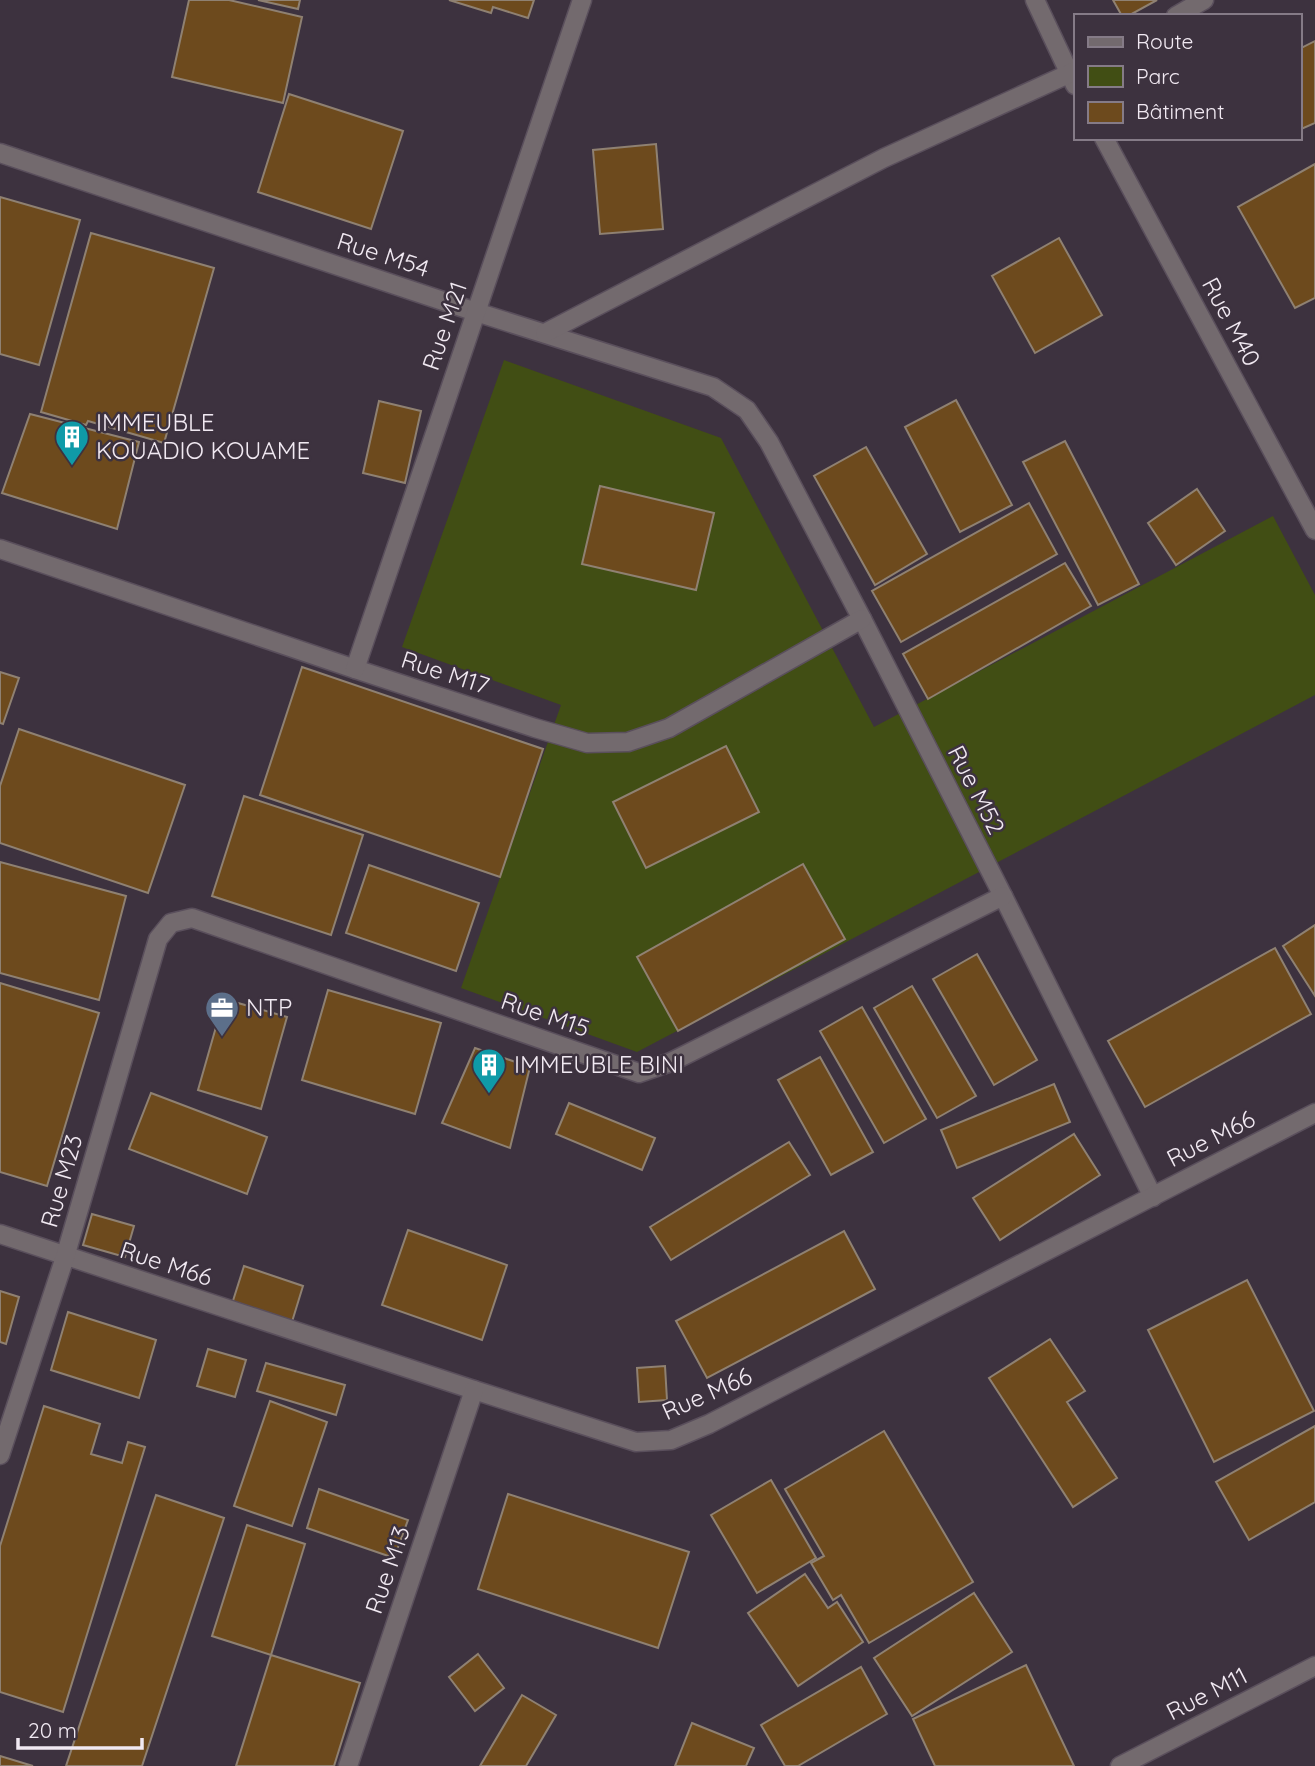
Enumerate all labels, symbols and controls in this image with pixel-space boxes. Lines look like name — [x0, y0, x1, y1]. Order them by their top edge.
legend — [1074, 14, 1301, 140]
text: Route — [1136, 28, 1193, 54]
text: Parc — [1136, 63, 1180, 89]
text: Bâtiment — [1136, 98, 1224, 124]
street label: Rue M54 — [333, 225, 433, 283]
street label: Rue M40 — [1196, 272, 1268, 371]
street label: Rue M21 — [415, 277, 473, 374]
place label: IMMEUBLE KOUADIO KOUAME — [96, 407, 310, 465]
building icon: IMMEUBLE KOUADIO KOUAME — [53, 418, 91, 467]
street label: Rue M17 — [398, 644, 493, 700]
street label: Rue M52 — [942, 740, 1012, 839]
street label: Rue M15 — [497, 985, 593, 1043]
office icon: NTP — [203, 989, 241, 1038]
place label: NTP — [246, 992, 292, 1022]
building icon: IMMEUBLE BINI — [470, 1046, 508, 1095]
place label: IMMEUBLE BINI — [514, 1049, 684, 1079]
street label: Rue M66 — [1161, 1103, 1260, 1173]
street label: Rue M23 — [33, 1131, 89, 1231]
street label: Rue M66 — [116, 1234, 216, 1292]
street label: Rue M66 — [657, 1360, 756, 1426]
street label: Rue M13 — [358, 1522, 416, 1618]
street label: Rue M11 — [1161, 1660, 1252, 1726]
scale bar — [18, 1706, 142, 1750]
text: 20 m — [28, 1717, 77, 1743]

